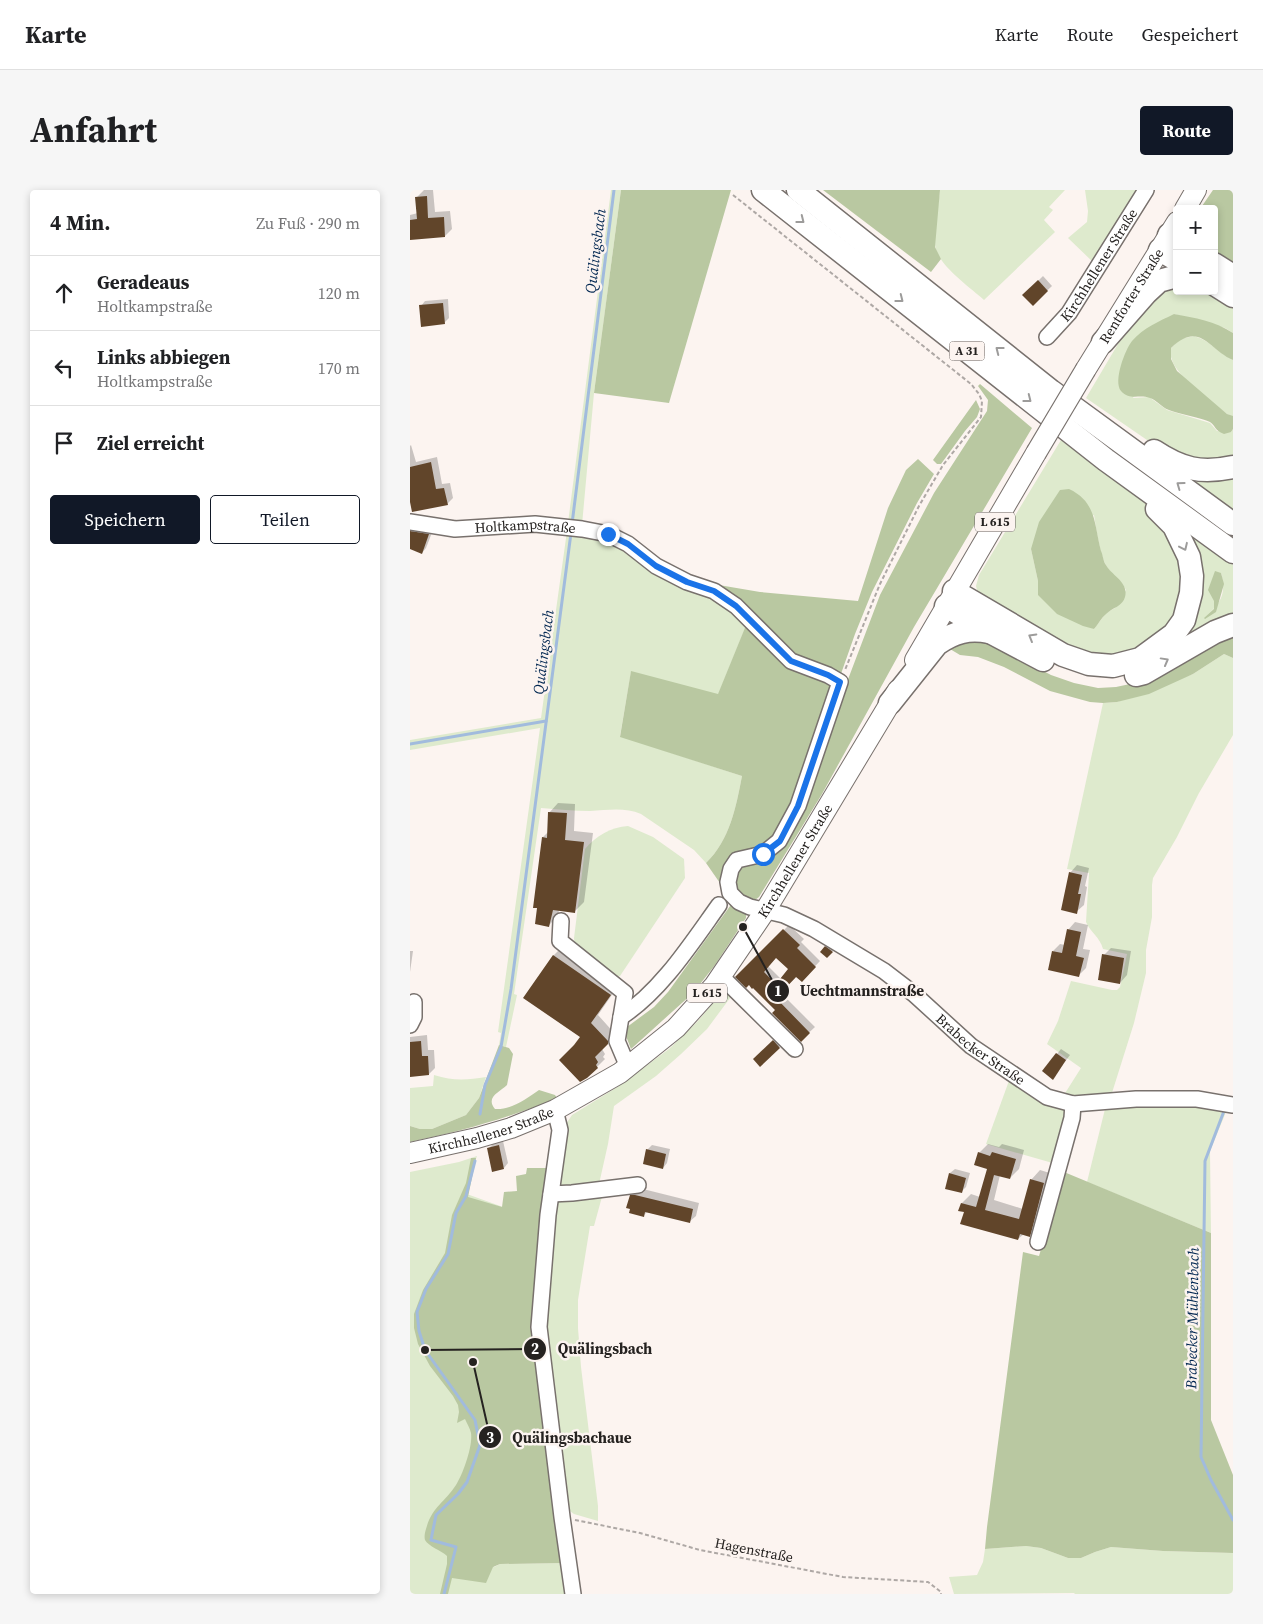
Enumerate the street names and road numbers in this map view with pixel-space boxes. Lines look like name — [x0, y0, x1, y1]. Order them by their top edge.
street label: Kirchhellener Straße — [1056, 205, 1142, 326]
street label: Rentforter Straße — [1094, 244, 1168, 347]
road number: A 31 — [950, 342, 984, 360]
road number: L 615 — [975, 512, 1015, 532]
street label: Holtkampstraße — [474, 514, 577, 538]
street label: Kirchhellener Straße — [753, 800, 837, 922]
road number: L 615 — [687, 984, 727, 1002]
street label: Brabecker Straße — [932, 1009, 1029, 1090]
street label: Kirchhellener Straße — [426, 1102, 556, 1159]
street label: Hagenstraße — [713, 1533, 795, 1567]

